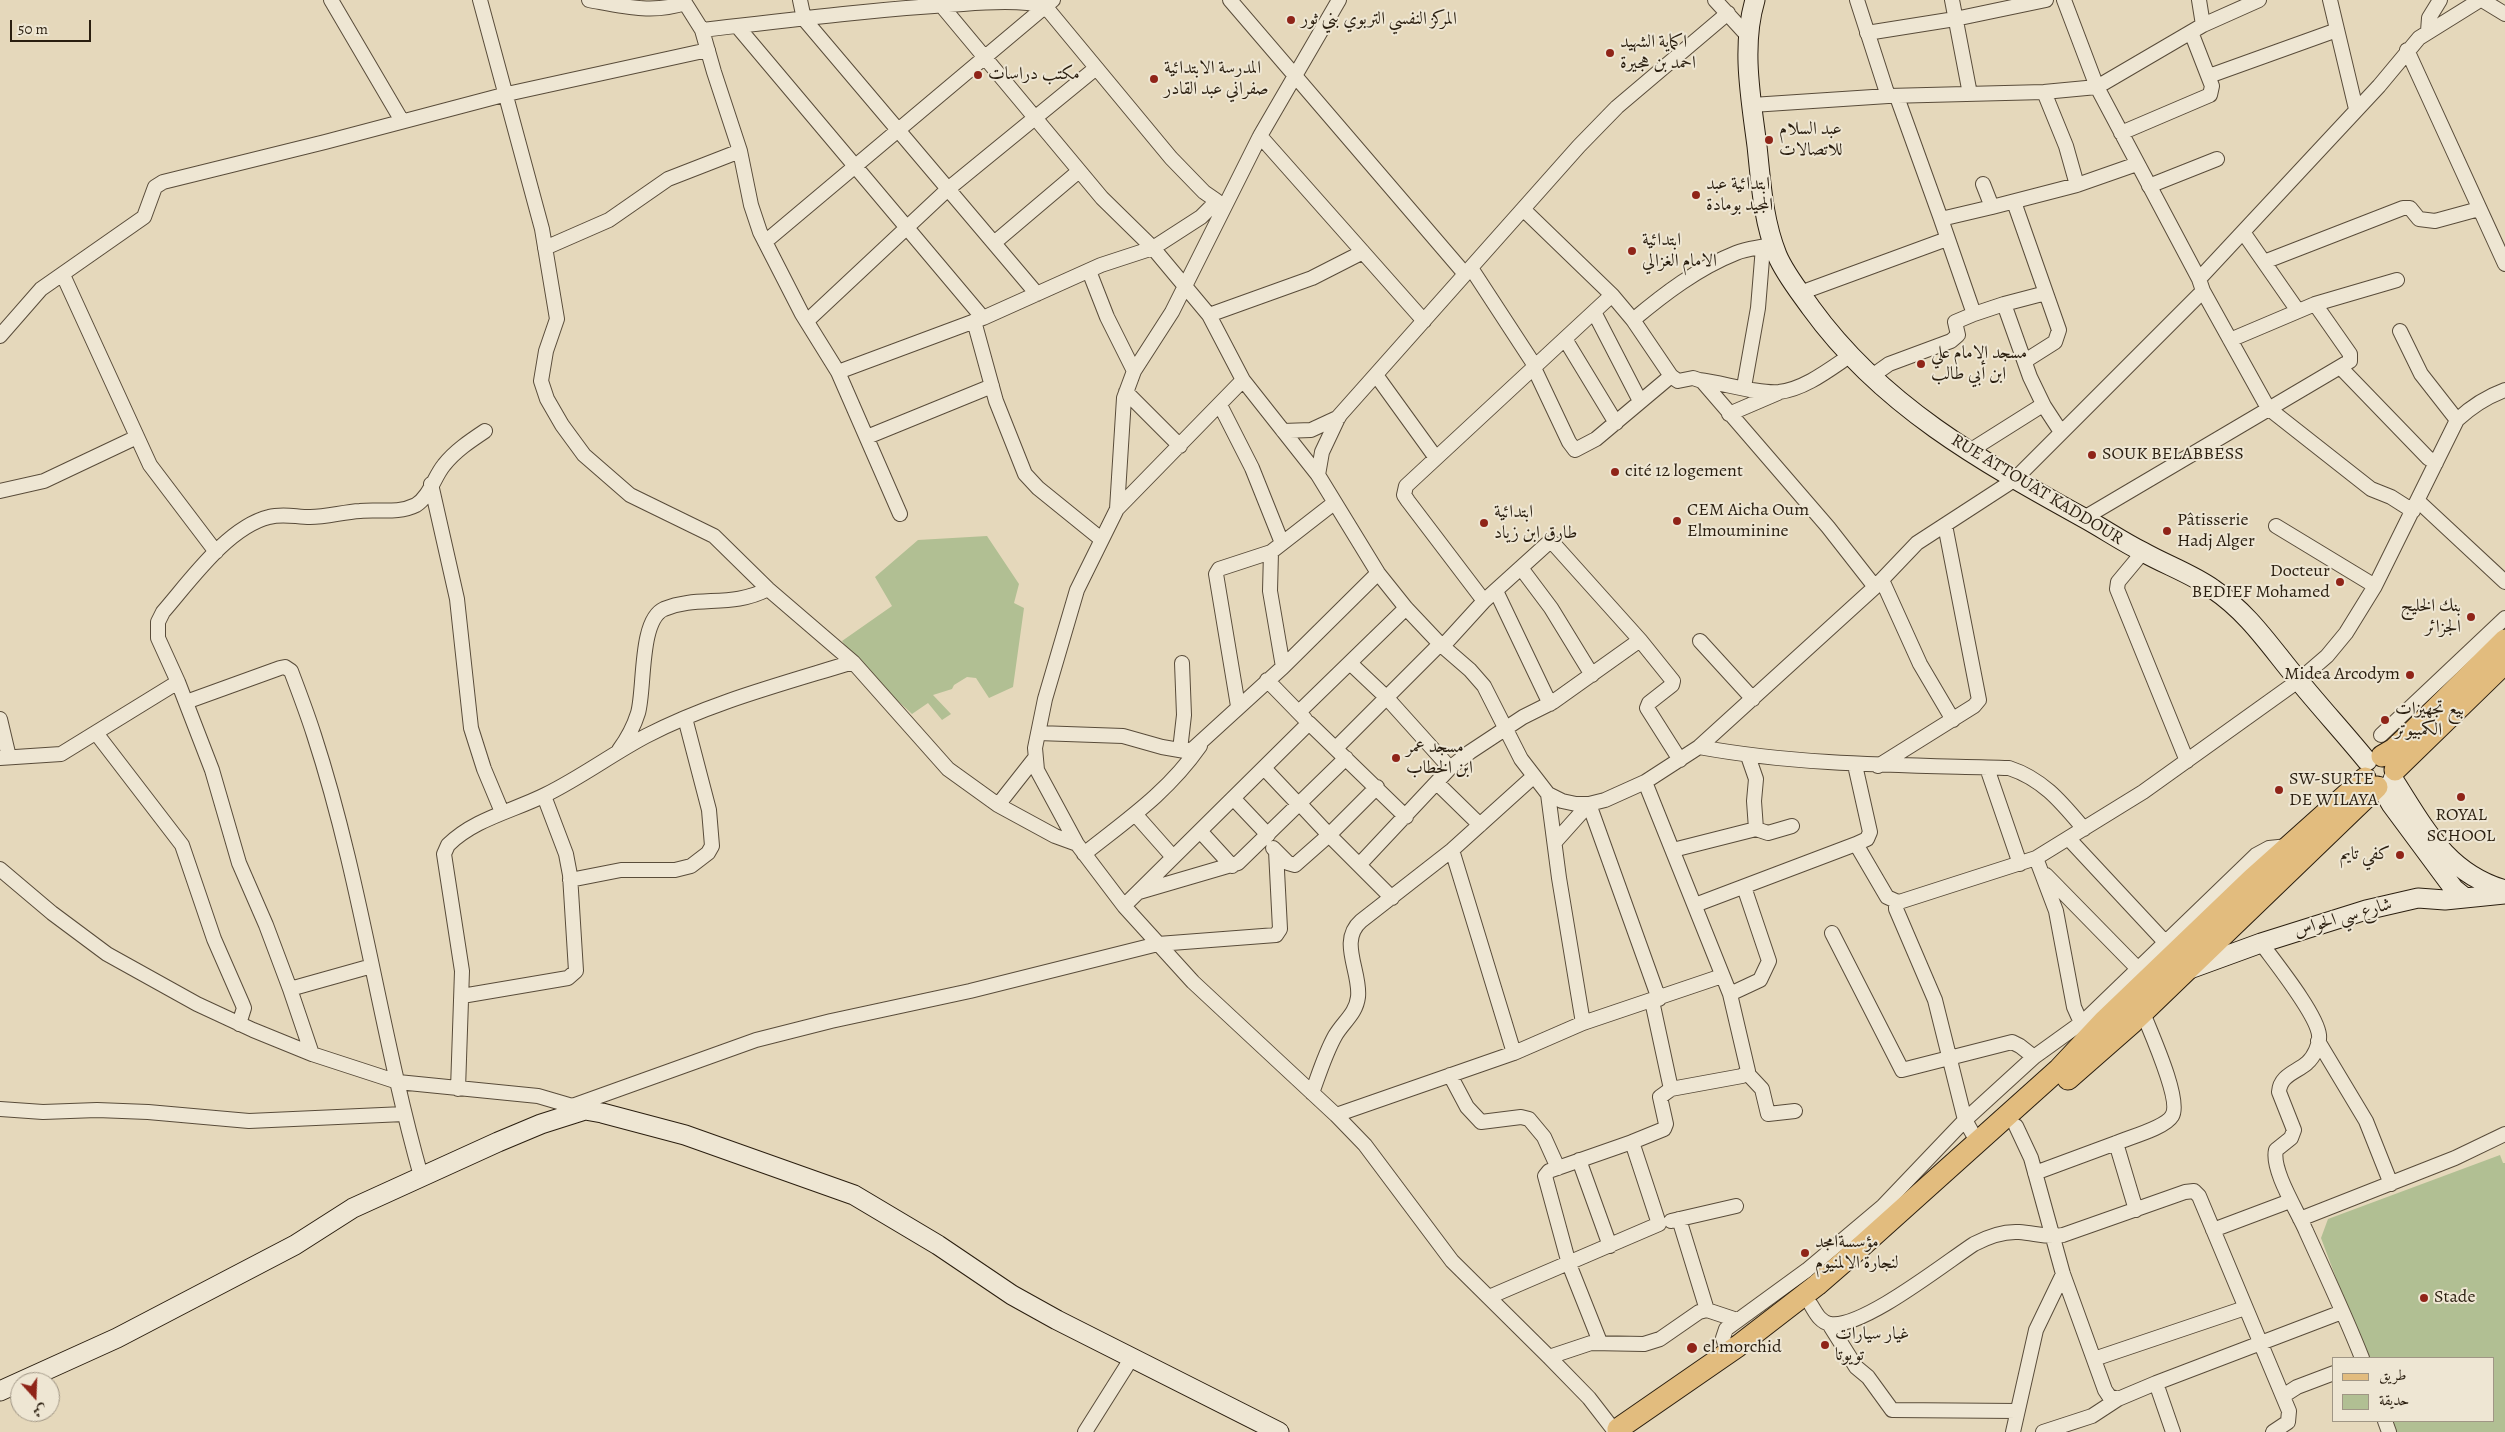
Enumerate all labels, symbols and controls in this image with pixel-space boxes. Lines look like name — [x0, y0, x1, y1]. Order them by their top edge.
place label: المركز النفسي التربوي بني ثور — [1301, 9, 1457, 31]
scale bar — [12, 10, 94, 42]
marker: المركز النفسي التربوي بني ثور — [1285, 14, 1297, 26]
text: 50 m — [18, 19, 48, 39]
place label: اكماية الشهيد احمد بن هجيرة — [1620, 32, 1696, 74]
marker: اكماية الشهيد احمد بن هجيرة — [1604, 47, 1616, 59]
place label: المدرسة الابتدائية صفراني عبد القادر — [1164, 58, 1269, 100]
place label: مكتب دراسات — [988, 64, 1080, 86]
marker: مكتب دراسات — [972, 69, 984, 81]
marker: المدرسة الابتدائية صفراني عبد القادر — [1148, 73, 1160, 85]
place label: عبد السلام للاتصالات — [1779, 119, 1843, 162]
marker: عبد السلام للاتصالات — [1763, 134, 1775, 146]
place label: ابتدائية عبد المجيد بومادة — [1706, 174, 1773, 216]
marker: ابتدائية عبد المجيد بومادة — [1690, 189, 1702, 201]
place label: ابتدائية الامام الغزالي — [1642, 230, 1717, 272]
marker: ابتدائية الامام الغزالي — [1626, 245, 1638, 257]
place label: مسجد الامام علي ابن أبي طالب — [1931, 343, 2027, 386]
marker: مسجد الامام علي ابن أبي طالب — [1915, 358, 1927, 370]
street label: RUE ATTOUAT KADDOUR — [1947, 430, 2127, 550]
place label: SOUK BELABBESS — [2102, 444, 2244, 466]
marker: SOUK BELABBESS — [2086, 449, 2098, 461]
place label: cité 12 logement — [1625, 461, 1743, 483]
marker: cité 12 logement — [1609, 466, 1621, 478]
place label: CEM Aicha Oum Elmouminine — [1687, 500, 1809, 542]
place label: ابتدائية طارق ابن زياد — [1494, 502, 1577, 544]
place label: Pâtisserie Hadj Alger — [2177, 510, 2255, 552]
marker: CEM Aicha Oum Elmouminine — [1671, 515, 1683, 527]
marker: ابتدائية طارق ابن زياد — [1478, 517, 1490, 529]
marker: Pâtisserie Hadj Alger — [2161, 525, 2173, 537]
place label: Docteur BEDIEF Mohamed — [2191, 561, 2330, 604]
marker: Docteur BEDIEF Mohamed — [2334, 576, 2346, 588]
place label: بنك الخليج الجزائر — [2400, 596, 2461, 638]
marker: بنك الخليج الجزائر — [2465, 611, 2477, 623]
place label: Midea Arcodym — [2284, 664, 2400, 686]
marker: Midea Arcodym — [2404, 669, 2416, 681]
place label: بيع تجهيزات الكمبيوتر — [2395, 699, 2464, 742]
marker: بيع تجهيزات الكمبيوتر — [2379, 714, 2391, 726]
place label: مسجد عمر ابن الخطاب — [1406, 737, 1473, 780]
marker: مسجد عمر ابن الخطاب — [1390, 752, 1402, 764]
place label: SW-SURTE DE WILAYA — [2289, 769, 2378, 812]
marker: SW-SURTE DE WILAYA — [2273, 784, 2285, 796]
marker: ROYAL SCHOOL — [2455, 791, 2467, 803]
place label: ROYAL SCHOOL — [2427, 805, 2495, 848]
place label: كفي تايم — [2340, 844, 2390, 866]
marker: كفي تايم — [2394, 849, 2406, 861]
street label: شارع سي الحواس — [2292, 894, 2394, 942]
place label: مؤسسةامجد لنجارة الالمنيوم — [1815, 1232, 1899, 1274]
marker: مؤسسةامجد لنجارة الالمنيوم — [1799, 1247, 1811, 1259]
place label: Stade — [2434, 1287, 2476, 1309]
marker: Stade — [2418, 1292, 2430, 1304]
place label: غيار سيارات تويوتا — [1835, 1324, 1909, 1366]
place label: el morchid — [1703, 1337, 1782, 1359]
marker: غيار سيارات تويوتا — [1819, 1339, 1831, 1351]
marker: el morchid — [1685, 1341, 1699, 1355]
legend — [2332, 1357, 2495, 1422]
text: طريق — [2379, 1365, 2406, 1385]
north arrow — [10, 1372, 60, 1422]
text: حديقة — [2379, 1390, 2409, 1410]
text: ش — [30, 1399, 50, 1422]

